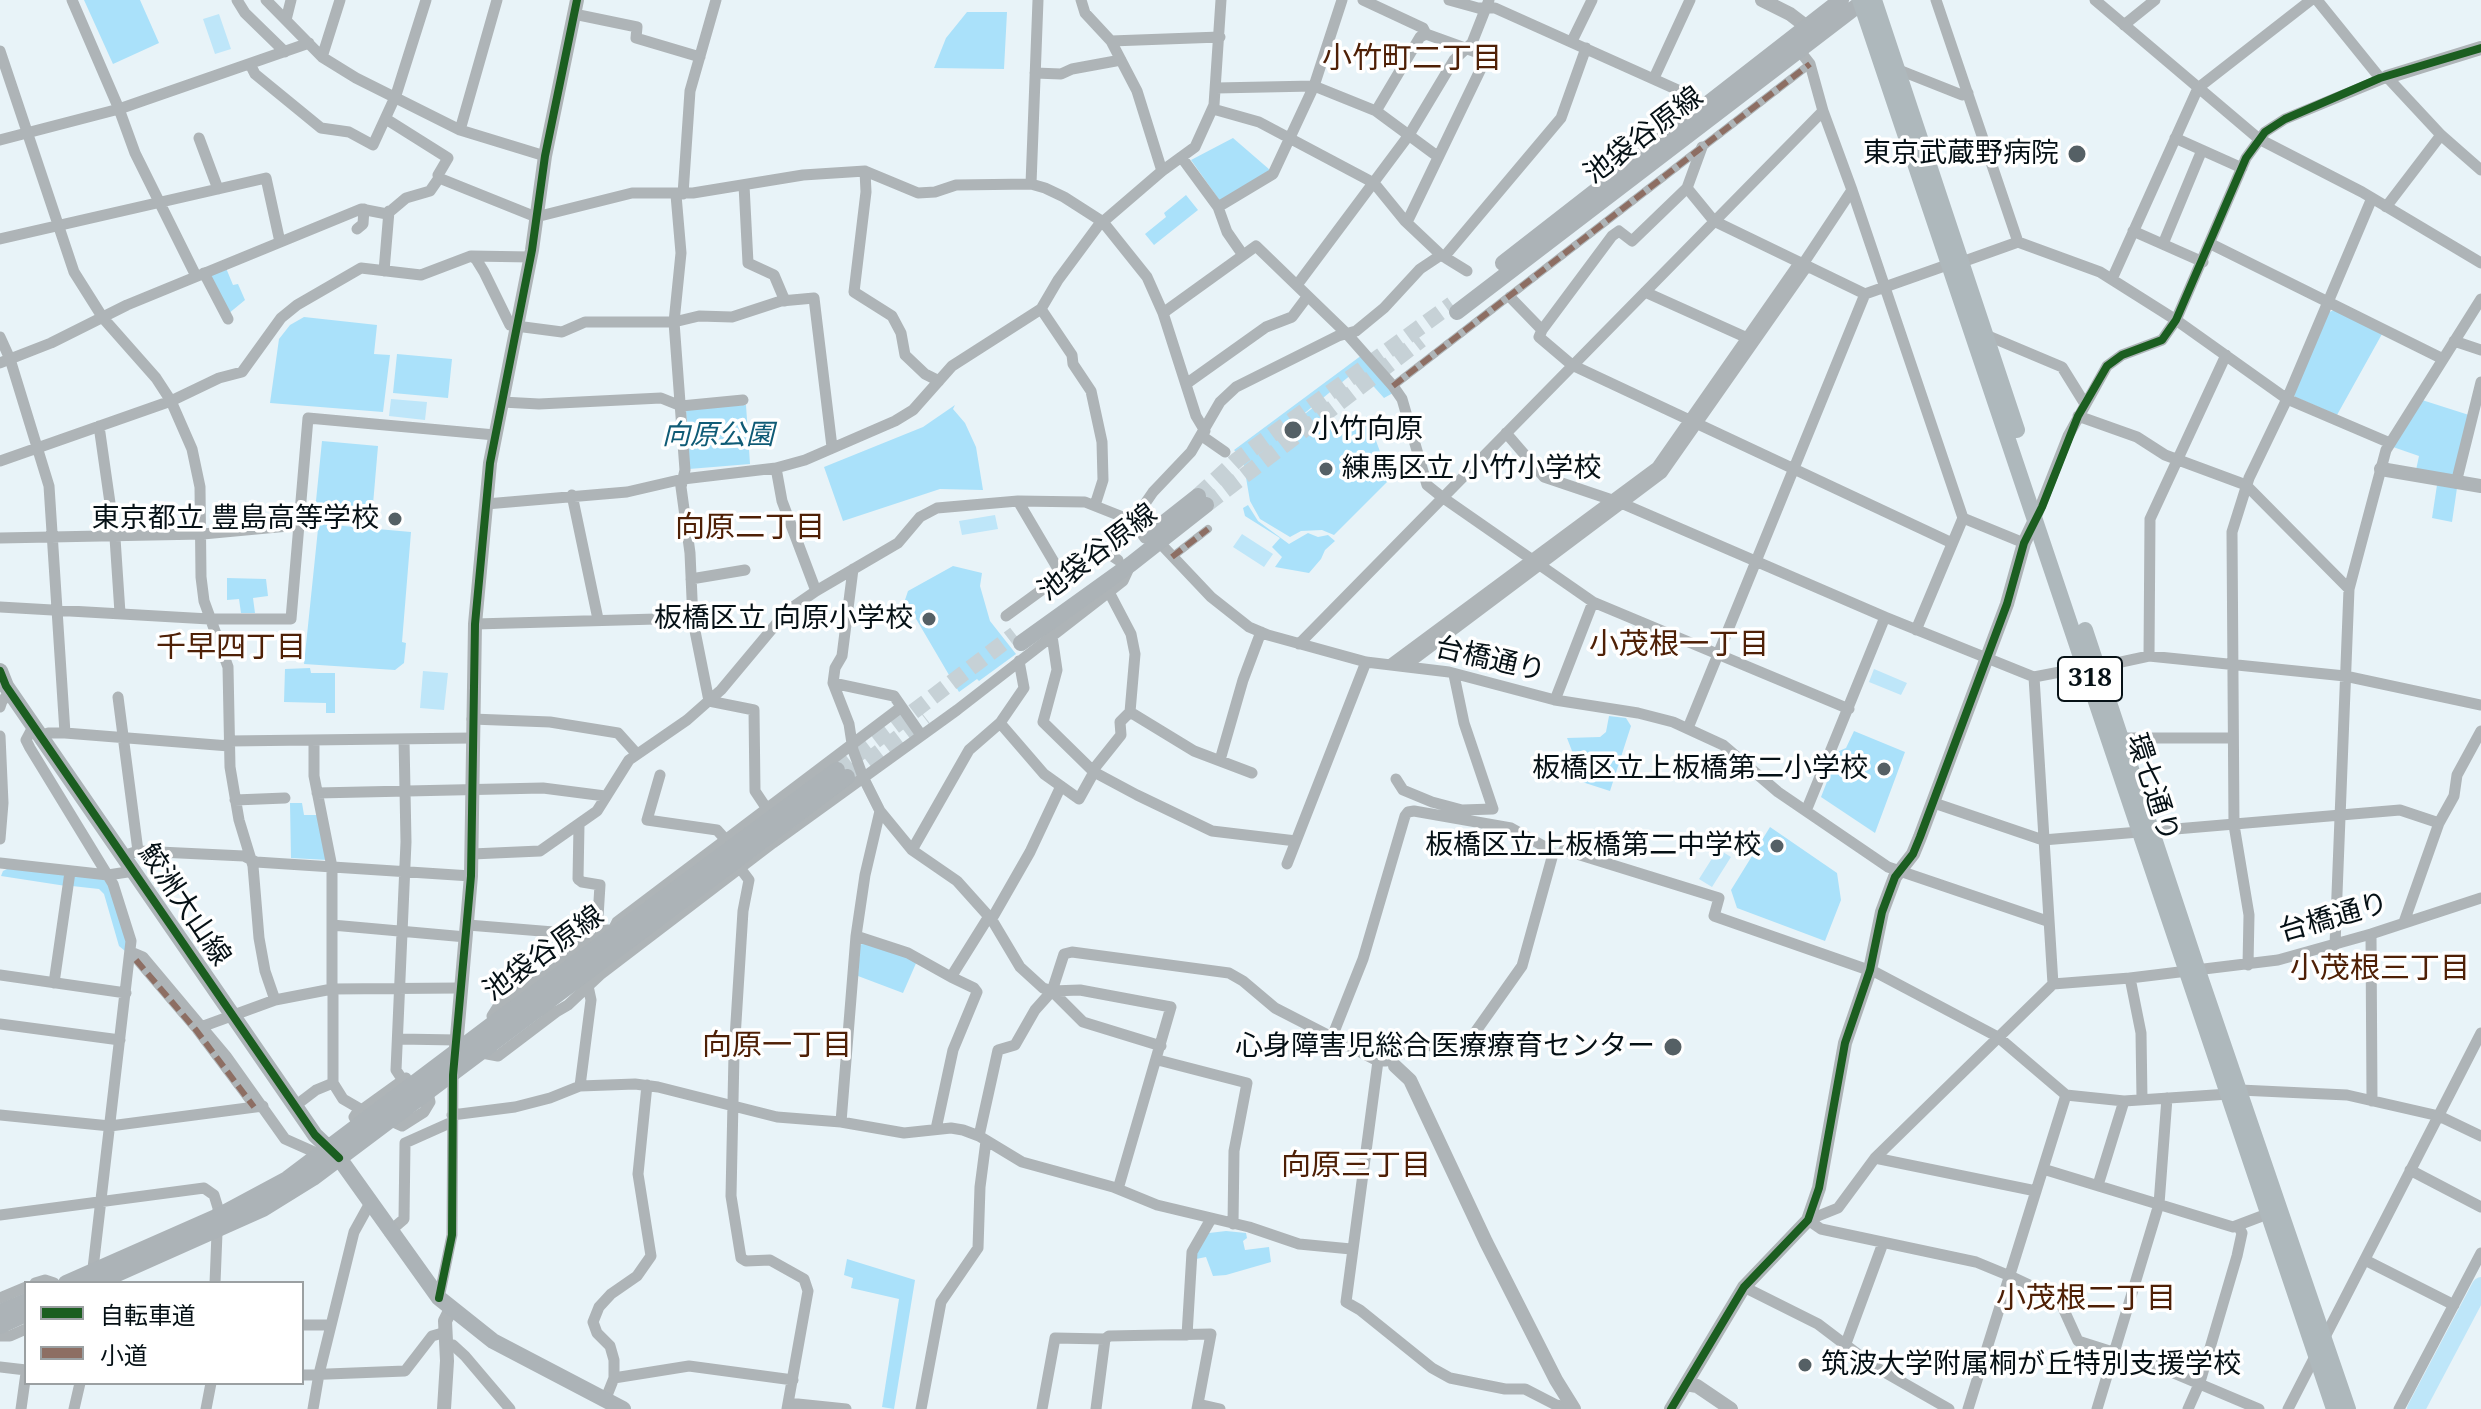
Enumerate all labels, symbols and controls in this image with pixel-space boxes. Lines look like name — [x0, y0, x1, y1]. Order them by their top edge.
district label: 小竹町二丁目 — [1322, 41, 1502, 77]
street label: 池袋谷原線 — [1578, 80, 1710, 192]
place label: 東京武蔵野病院 — [1863, 137, 2059, 171]
marker: 東京武蔵野病院 — [2066, 143, 2088, 165]
place label: 小竹向原 — [1311, 413, 1423, 447]
park label: 向原公園 — [662, 419, 774, 453]
marker: 小竹向原 — [1282, 419, 1304, 441]
place label: 練馬区立 小竹小学校 — [1342, 452, 1601, 486]
marker: 練馬区立 小竹小学校 — [1317, 460, 1335, 478]
street label: 池袋谷原線 — [1032, 497, 1164, 609]
place label: 東京都立 豊島高等学校 — [92, 502, 379, 536]
marker: 東京都立 豊島高等学校 — [386, 510, 404, 528]
district label: 向原二丁目 — [675, 510, 825, 546]
place label: 板橋区立 向原小学校 — [654, 602, 913, 636]
marker: 板橋区立 向原小学校 — [920, 610, 938, 628]
district label: 小茂根一丁目 — [1589, 627, 1769, 663]
district label: 千早四丁目 — [156, 630, 306, 666]
street label: 台橋通り — [1432, 631, 1548, 689]
road number: 318 — [2058, 657, 2122, 701]
street label: 環七通り — [2119, 730, 2185, 846]
place label: 板橋区立上板橋第二小学校 — [1532, 752, 1868, 786]
marker: 板橋区立上板橋第二小学校 — [1875, 760, 1893, 778]
place label: 板橋区立上板橋第二中学校 — [1425, 829, 1761, 863]
marker: 板橋区立上板橋第二中学校 — [1768, 837, 1786, 855]
street label: 鮫洲大山線 — [131, 838, 237, 972]
street label: 台橋通り — [2276, 886, 2392, 950]
street label: 池袋谷原線 — [477, 899, 611, 1009]
district label: 小茂根三丁目 — [2290, 951, 2470, 987]
district label: 向原一丁目 — [702, 1028, 852, 1064]
place label: 心身障害児総合医療療育センター — [1235, 1030, 1655, 1064]
marker: 心身障害児総合医療療育センター — [1662, 1036, 1684, 1058]
district label: 向原三丁目 — [1281, 1148, 1431, 1184]
legend — [24, 1281, 304, 1385]
district label: 小茂根二丁目 — [1996, 1281, 2176, 1317]
text: 自転車道 — [100, 1298, 196, 1331]
text: 小道 — [100, 1338, 148, 1371]
place label: 筑波大学附属桐が丘特別支援学校 — [1821, 1348, 2241, 1382]
marker: 筑波大学附属桐が丘特別支援学校 — [1796, 1356, 1814, 1374]

